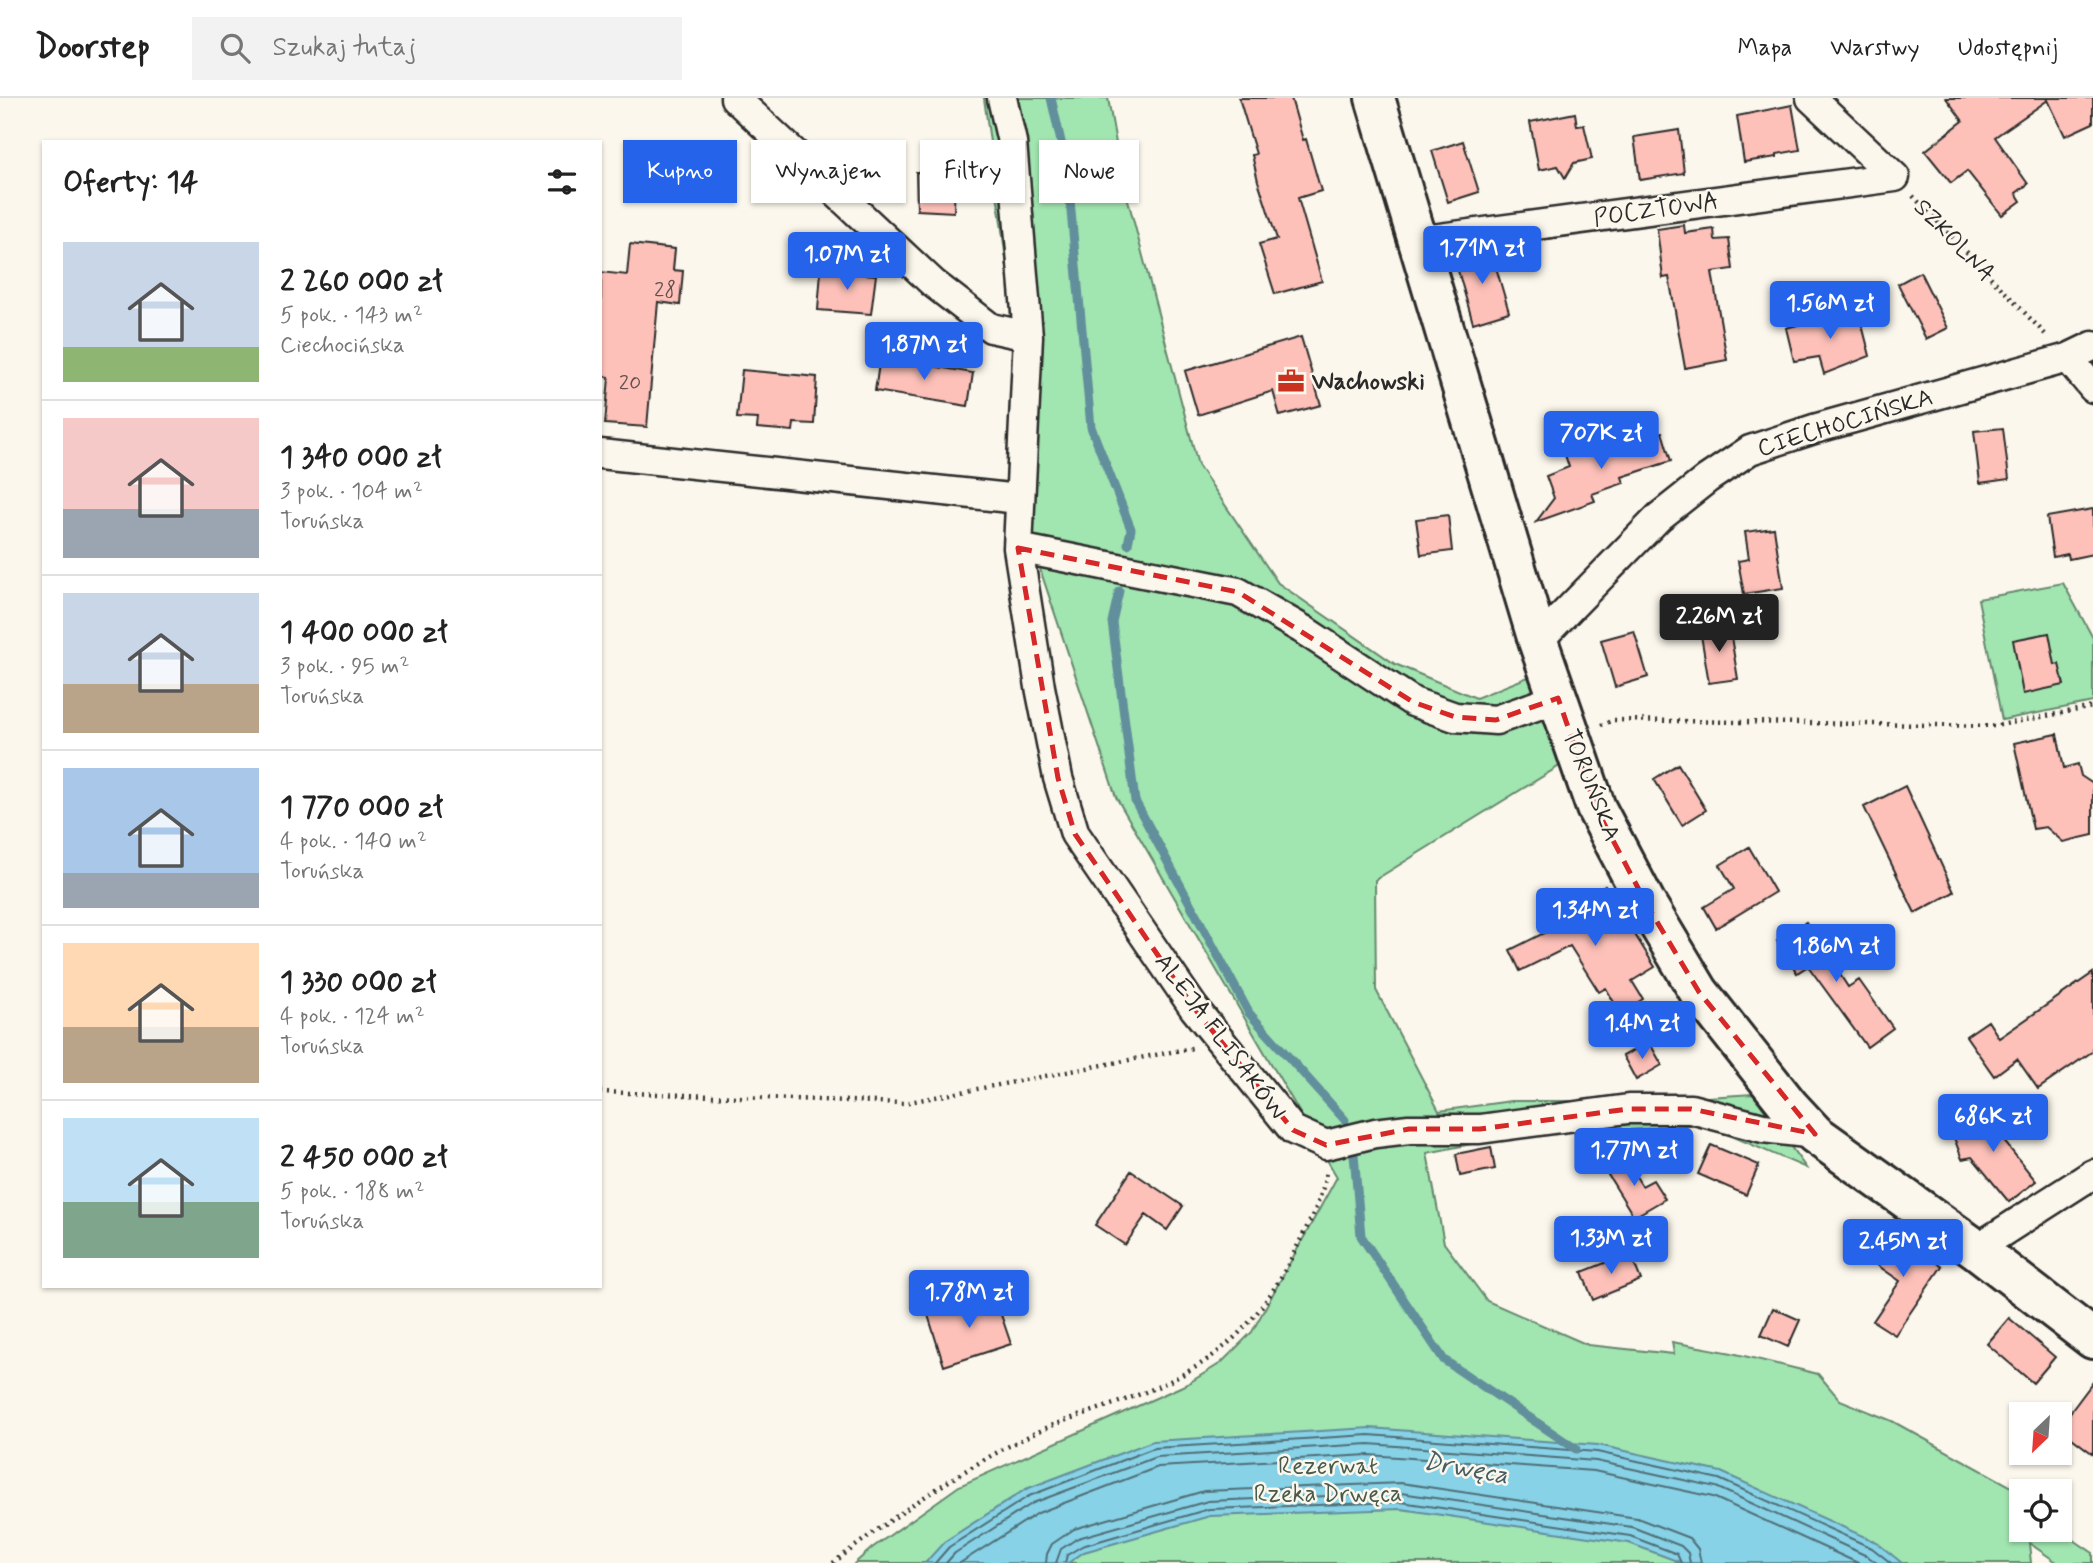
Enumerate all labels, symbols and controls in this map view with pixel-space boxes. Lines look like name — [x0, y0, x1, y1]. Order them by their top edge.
search box — [192, 17, 682, 80]
text: Doorstep — [35, 26, 150, 70]
icon: search — [216, 29, 254, 67]
text: Szukaj tutaj — [272, 31, 416, 65]
text: Mapa — [1737, 33, 1792, 64]
text: Warstwy — [1830, 33, 1920, 64]
text: Udostępnij — [1958, 33, 2058, 64]
chip: Kupno — [623, 140, 737, 203]
chip: Wynajem — [751, 140, 906, 203]
chip: Filtry — [920, 140, 1025, 203]
chip: Nowe — [1039, 140, 1139, 203]
text: Oferty: 14 — [63, 163, 198, 202]
icon: filters — [543, 163, 581, 201]
street label: POCZTOWA — [1592, 186, 1721, 235]
street label: SZKOLNA — [1907, 193, 2001, 289]
pin: 1.71M zł — [1410, 226, 1554, 286]
pin: 1.07M zł — [775, 232, 919, 292]
text: 1.71M zł — [1439, 234, 1525, 264]
text: 1.07M zł — [804, 240, 890, 270]
text: 2 260 000 zł — [280, 262, 443, 301]
icon: home — [119, 270, 203, 354]
house number: 28 — [654, 276, 676, 304]
pin: 1.56M zł — [1758, 282, 1902, 341]
text: 1.56M zł — [1786, 289, 1874, 319]
text: 5 pok. · 143 m² — [280, 301, 423, 331]
pin: 1.87M zł — [852, 322, 996, 382]
text: 1.87M zł — [881, 330, 967, 360]
text: Ciechocińska — [280, 331, 405, 361]
office icon: Wachowski — [1276, 366, 1306, 396]
place label: Wachowski — [1311, 367, 1425, 398]
house number: 20 — [619, 369, 641, 397]
street label: CIECHOCIŃSKA — [1754, 382, 1937, 465]
pin: 707K zł — [1536, 412, 1666, 471]
text: 707K zł — [1560, 419, 1642, 449]
text: 1 340 000 zł — [280, 438, 442, 477]
icon: home — [119, 446, 203, 530]
text: 3 pok. · 104 m² — [280, 477, 423, 507]
text: Toruńska — [280, 507, 364, 537]
pin: 2.26M zł — [1647, 594, 1791, 654]
text: 2.26M zł — [1676, 602, 1762, 632]
text: 1 400 000 zł — [280, 613, 448, 652]
icon: home — [119, 621, 203, 705]
text: 3 pok. · 95 m² — [280, 652, 409, 682]
text: Toruńska — [280, 682, 364, 712]
street label: TORUŃSKA — [1554, 725, 1627, 846]
text: 1 770 000 zł — [280, 788, 443, 827]
icon: home — [119, 796, 203, 880]
text: 4 pok. · 140 m² — [280, 827, 427, 857]
text: Toruńska — [280, 857, 364, 887]
pin: 1.34M zł — [1523, 888, 1667, 948]
text: 1.34M zł — [1552, 896, 1638, 926]
pin: 1.86M zł — [1764, 924, 1908, 984]
text: 1.86M zł — [1792, 932, 1880, 962]
street label: ALEJA FLISAKÓW — [1147, 947, 1293, 1126]
text: 1 330 000 zł — [280, 963, 436, 1002]
icon: home — [119, 971, 203, 1055]
text: 4 pok. · 124 m² — [280, 1002, 425, 1032]
pin: 1.4M zł — [1577, 1002, 1707, 1061]
text: 1.4M zł — [1604, 1009, 1680, 1039]
text: Toruńska — [280, 1032, 364, 1062]
pin: 686K zł — [1928, 1094, 2058, 1154]
text: 686K zł — [1954, 1102, 2032, 1132]
pin: 1.77M zł — [1562, 1128, 1706, 1188]
text: 1.77M zł — [1590, 1136, 1678, 1166]
text: 2 450 000 zł — [280, 1138, 448, 1177]
icon: home — [119, 1146, 203, 1230]
text: 5 pok. · 188 m² — [280, 1177, 425, 1207]
text: Toruńska — [280, 1207, 364, 1237]
pin: 1.33M zł — [1539, 1216, 1683, 1276]
pin: 2.45M zł — [1831, 1220, 1975, 1279]
text: 1.33M zł — [1570, 1224, 1652, 1254]
text: 2.45M zł — [1859, 1227, 1947, 1257]
pin: 1.78M zł — [897, 1270, 1041, 1330]
text: 1.78M zł — [925, 1278, 1013, 1308]
north arrow — [2009, 1402, 2072, 1465]
map controls — [2009, 1402, 2072, 1542]
water label: Drwęca — [1420, 1445, 1511, 1493]
park label: Rezerwat Rzeka Drwęca — [1254, 1451, 1402, 1510]
button: locate — [2009, 1479, 2072, 1542]

